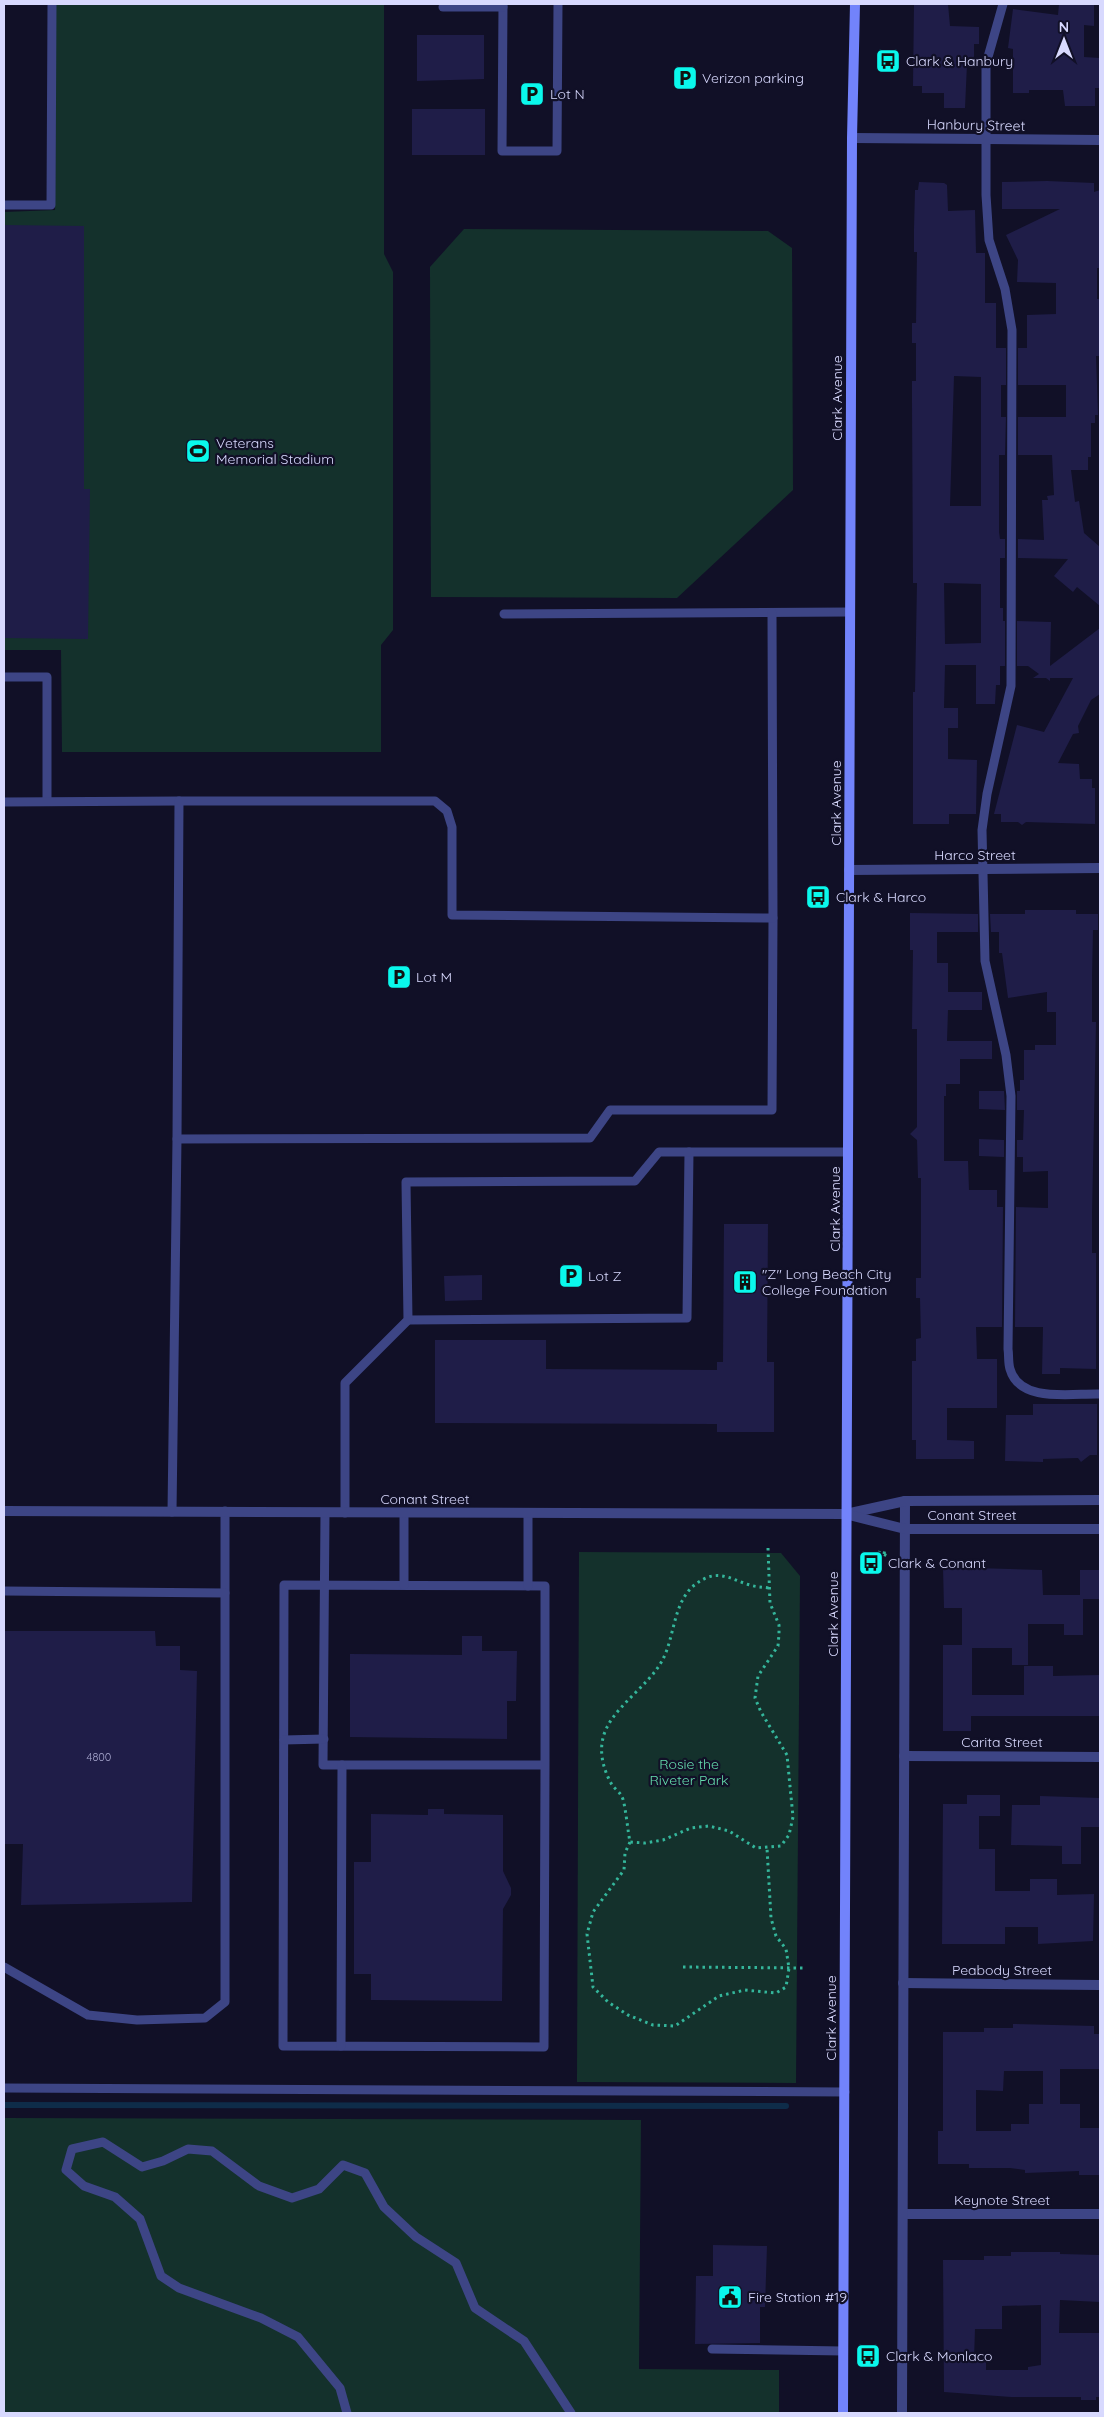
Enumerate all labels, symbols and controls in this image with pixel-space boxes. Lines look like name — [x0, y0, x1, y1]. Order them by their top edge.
north arrow — [1039, 15, 1089, 65]
text: N — [1059, 18, 1069, 36]
bus stop icon: Clark & Hanbury — [875, 48, 901, 74]
place label: Clark & Hanbury — [906, 52, 1013, 70]
parking icon: Verizon parking — [672, 65, 698, 91]
place label: Verizon parking — [702, 69, 804, 87]
parking icon: Lot N — [519, 81, 545, 107]
place label: Lot N — [550, 85, 585, 103]
street label: Hanbury Street — [927, 115, 1026, 135]
street label: Clark Avenue — [828, 355, 846, 441]
place label: Veterans Memorial Stadium — [216, 434, 334, 468]
sports icon: Veterans Memorial Stadium — [185, 438, 211, 464]
street label: Clark Avenue — [827, 760, 845, 846]
street label: Harco Street — [934, 846, 1016, 864]
bus stop icon: Clark & Harco — [805, 884, 831, 910]
place label: Clark & Harco — [836, 888, 926, 906]
parking icon: Lot M — [386, 964, 412, 990]
place label: Lot M — [416, 968, 452, 986]
street label: Clark Avenue — [826, 1166, 844, 1252]
parking icon: Lot Z — [558, 1263, 584, 1289]
place label: "Z" Long Beach City College Foundation — [762, 1265, 892, 1299]
place label: Lot Z — [588, 1267, 622, 1285]
building icon: "Z" Long Beach City College Foundation — [732, 1269, 758, 1295]
street label: Conant Street — [380, 1490, 470, 1508]
street label: Conant Street — [927, 1506, 1017, 1524]
bus stop icon: Clark & Conant — [858, 1550, 884, 1576]
place label: Clark & Conant — [888, 1554, 986, 1572]
street label: Clark Avenue — [824, 1571, 842, 1657]
street label: Carita Street — [961, 1733, 1043, 1751]
house number: 4800 — [87, 1750, 111, 1764]
park label: Rosie the Riveter Park — [649, 1755, 729, 1789]
street label: Peabody Street — [952, 1961, 1052, 1979]
street label: Clark Avenue — [822, 1975, 840, 2061]
street label: Keynote Street — [954, 2191, 1050, 2209]
public building icon: Fire Station #19 — [717, 2284, 743, 2310]
place label: Fire Station #19 — [748, 2288, 847, 2306]
bus stop icon: Clark & Monlaco — [855, 2343, 881, 2369]
place label: Clark & Monlaco — [886, 2347, 992, 2365]

